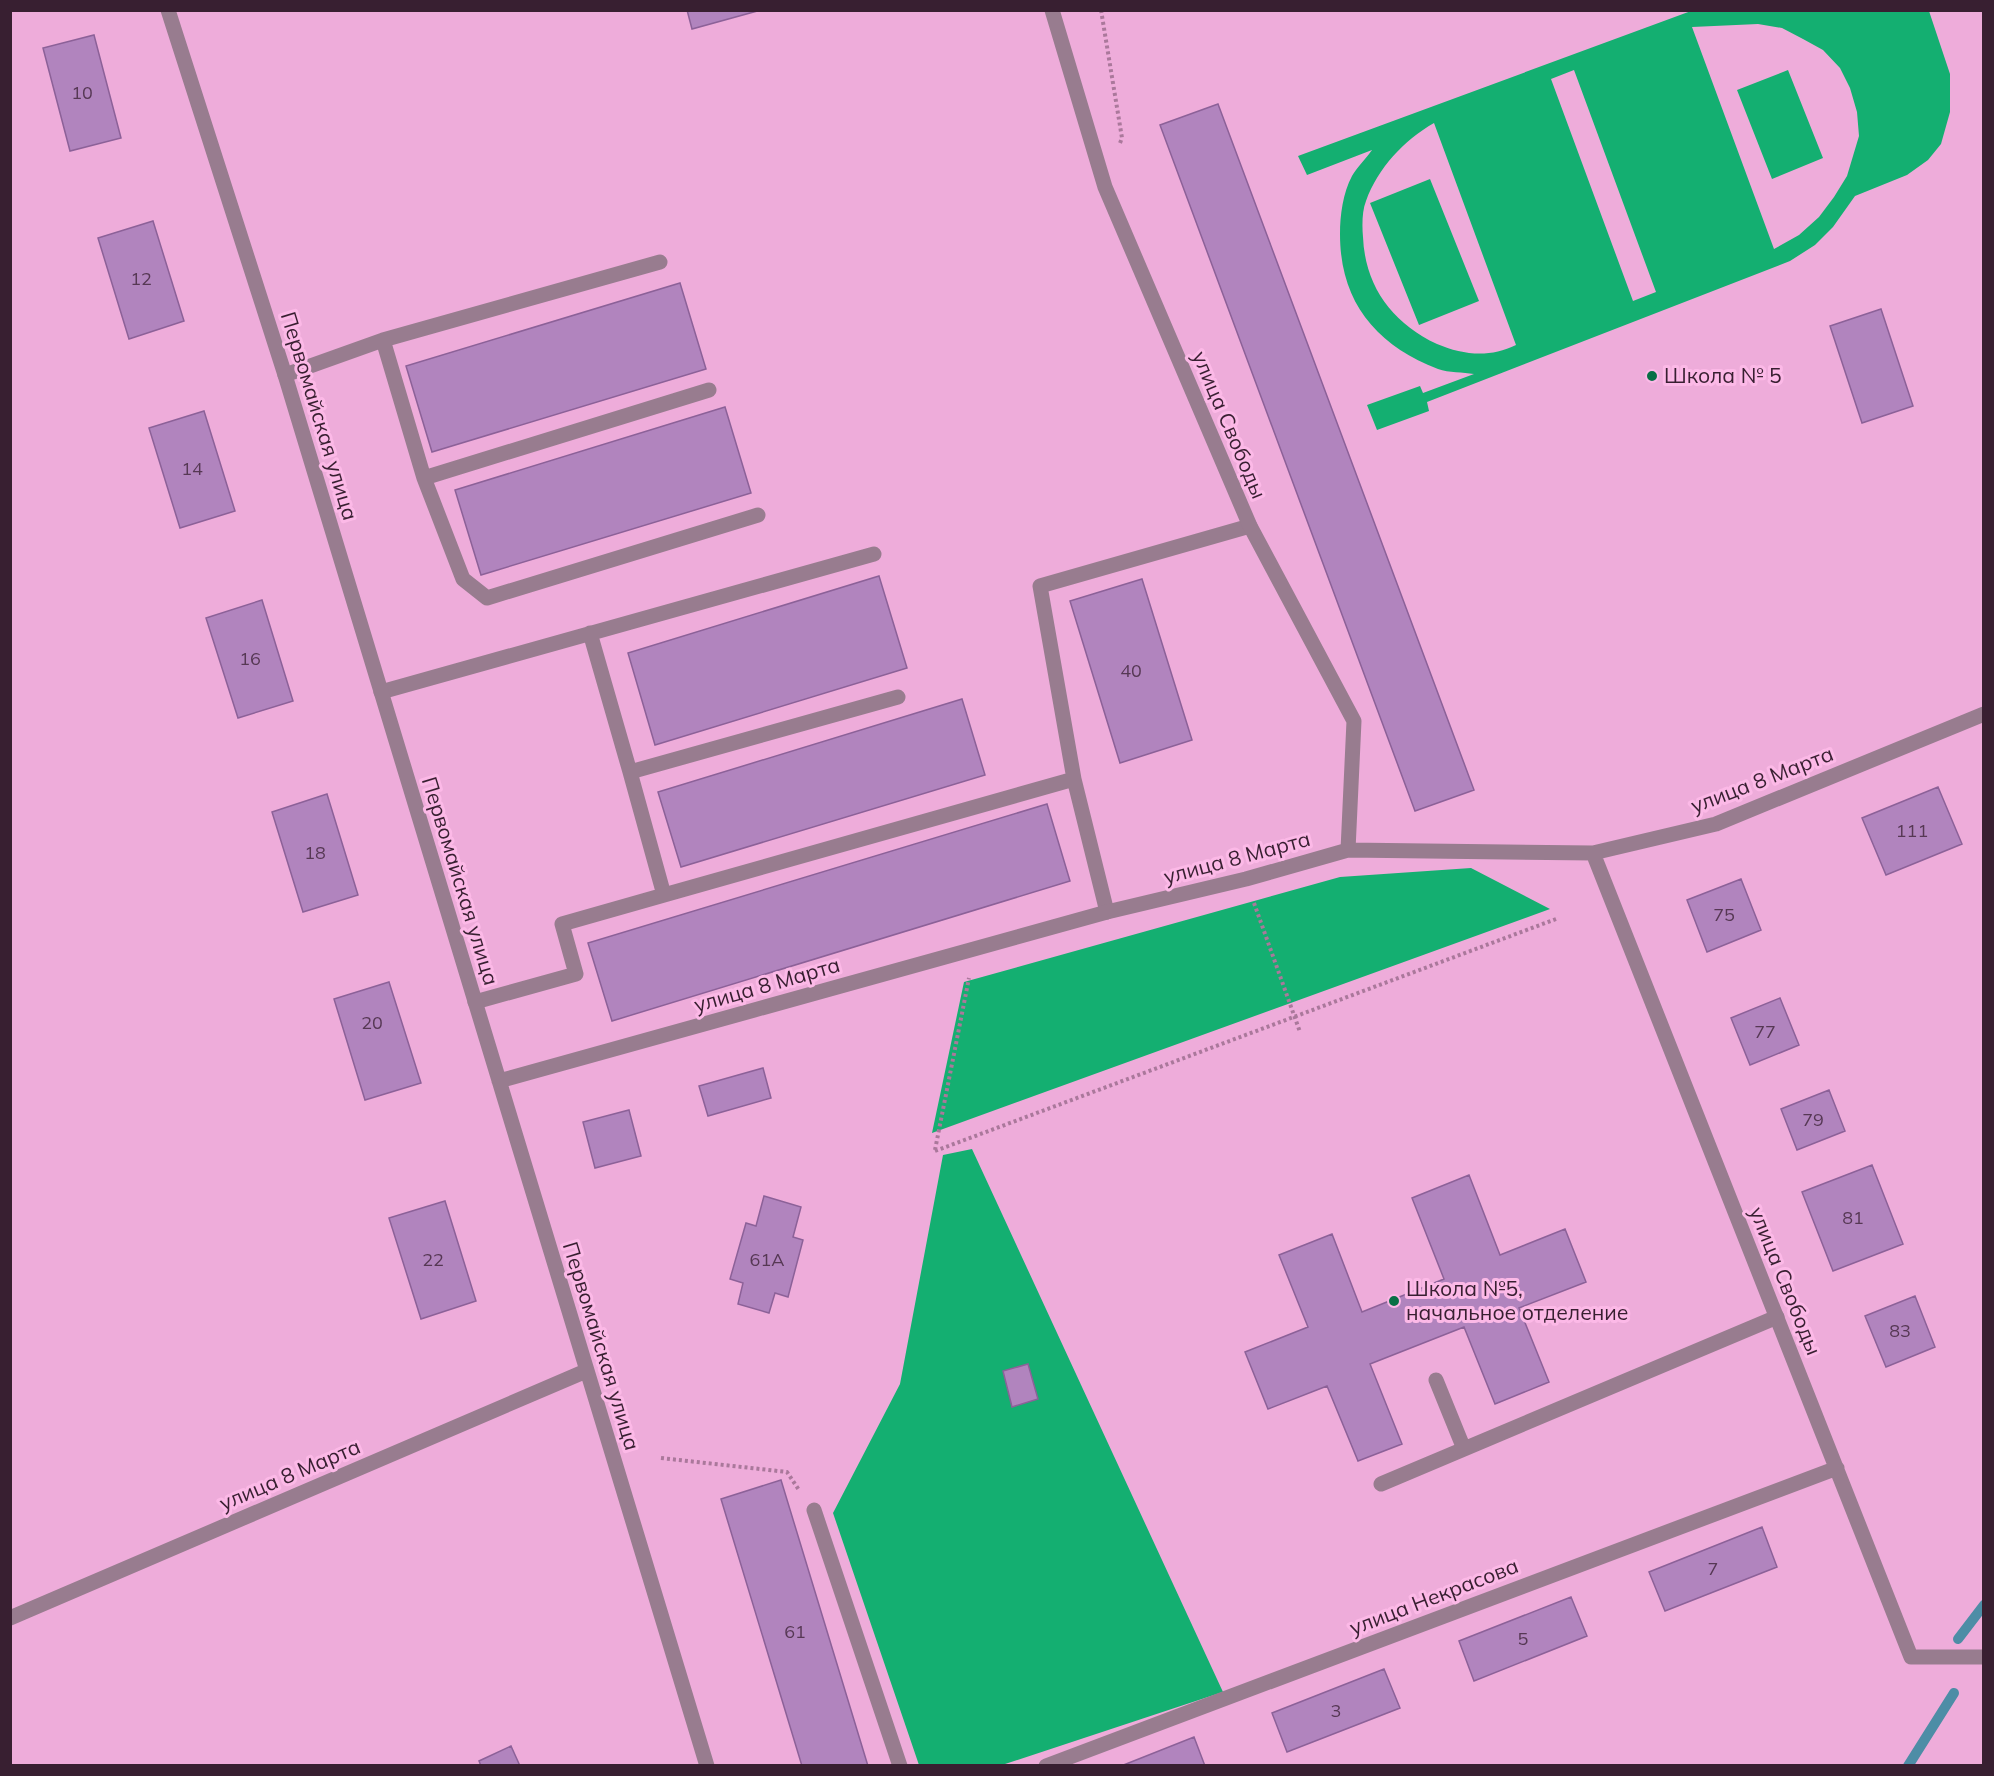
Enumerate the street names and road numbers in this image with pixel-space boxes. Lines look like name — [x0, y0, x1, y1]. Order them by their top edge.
street label: Первомайская улица — [276, 308, 364, 523]
street label: улица Свободы — [1187, 347, 1273, 502]
street label: улица 8 Марта — [1687, 740, 1837, 818]
street label: Первомайская улица — [417, 773, 505, 988]
street label: улица 8 Марта — [1161, 825, 1313, 889]
street label: улица 8 Марта — [691, 951, 843, 1017]
street label: улица Свободы — [1744, 1203, 1828, 1359]
street label: Первомайская улица — [558, 1238, 646, 1453]
street label: улица 8 Марта — [215, 1433, 364, 1516]
street label: улица Некрасова — [1346, 1552, 1522, 1640]

